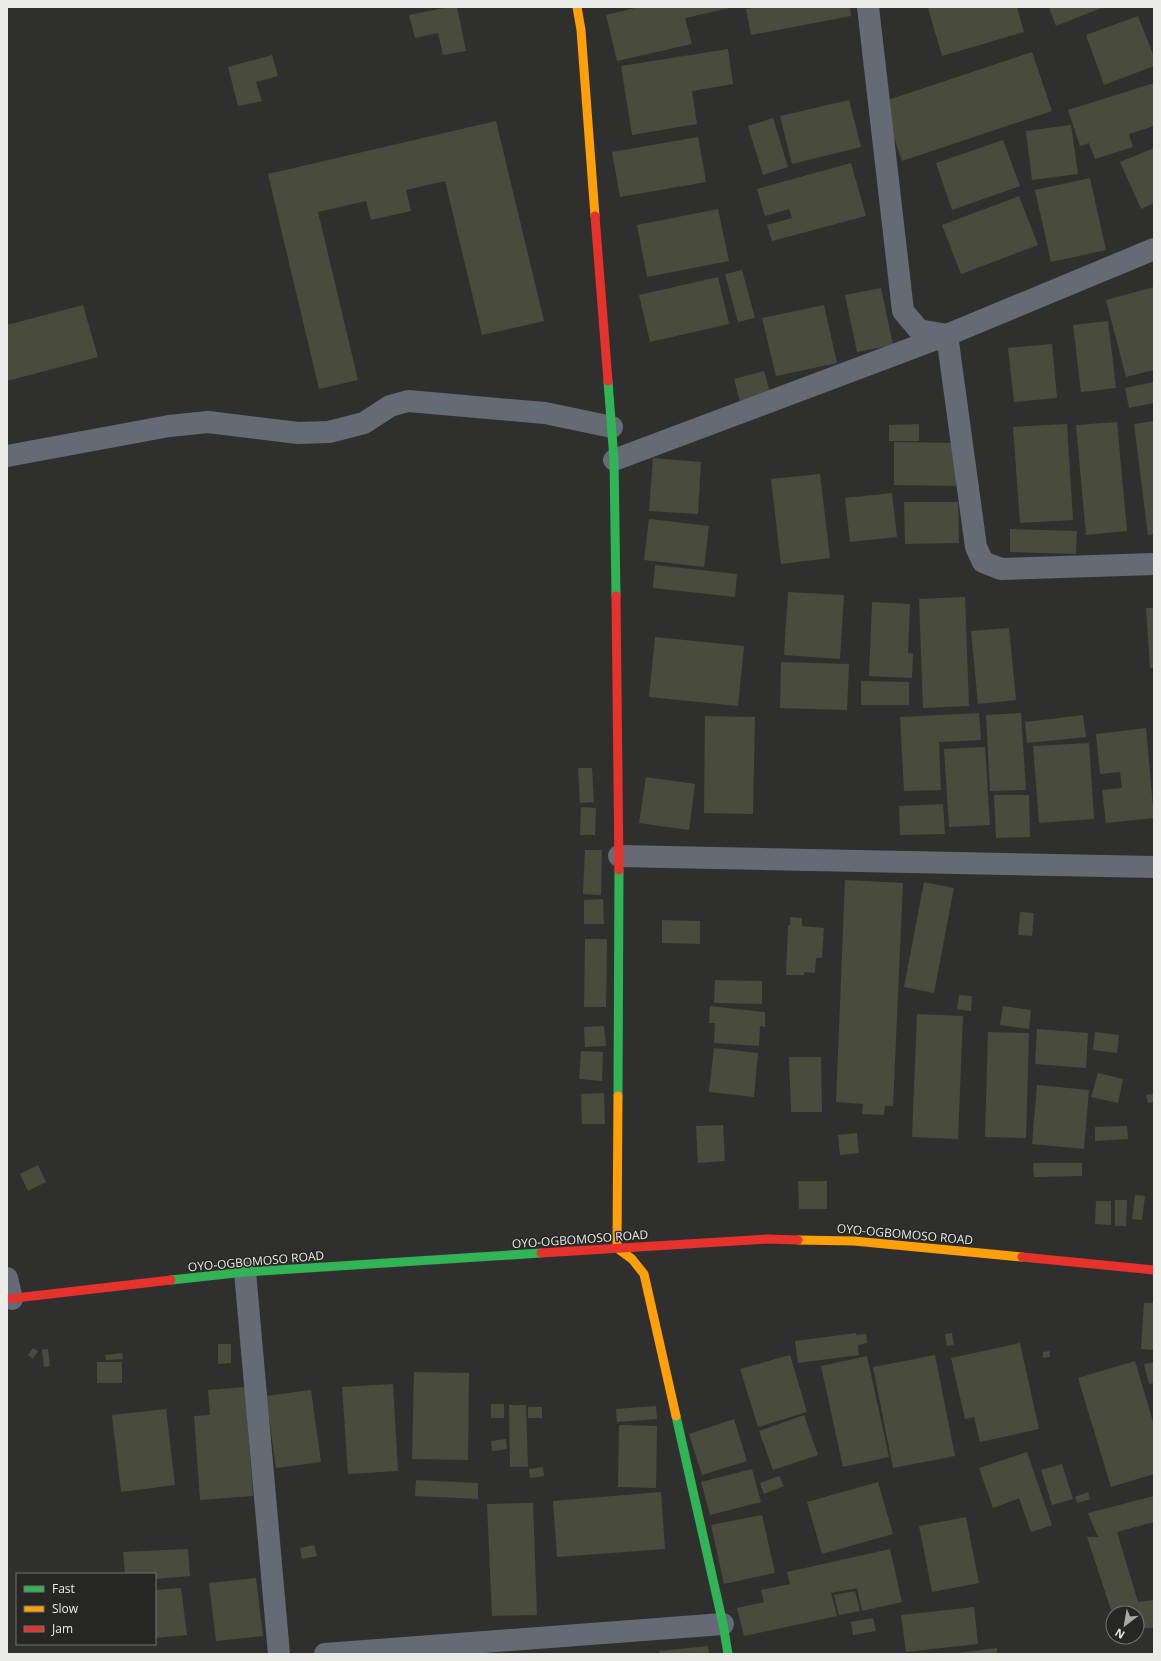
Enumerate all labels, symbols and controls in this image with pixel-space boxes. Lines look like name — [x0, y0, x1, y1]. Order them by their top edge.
street label: OYO-OGBOMOSO ROAD — [836, 1220, 974, 1248]
street label: OYO-OGBOMOSO ROAD — [511, 1226, 649, 1252]
street label: OYO-OGBOMOSO ROAD — [187, 1247, 325, 1275]
legend — [16, 1573, 156, 1645]
text: Fast — [52, 1580, 75, 1597]
text: Slow — [52, 1600, 79, 1617]
north arrow — [1105, 1605, 1145, 1645]
text: Jam — [51, 1620, 73, 1637]
text: N — [1112, 1625, 1127, 1643]

